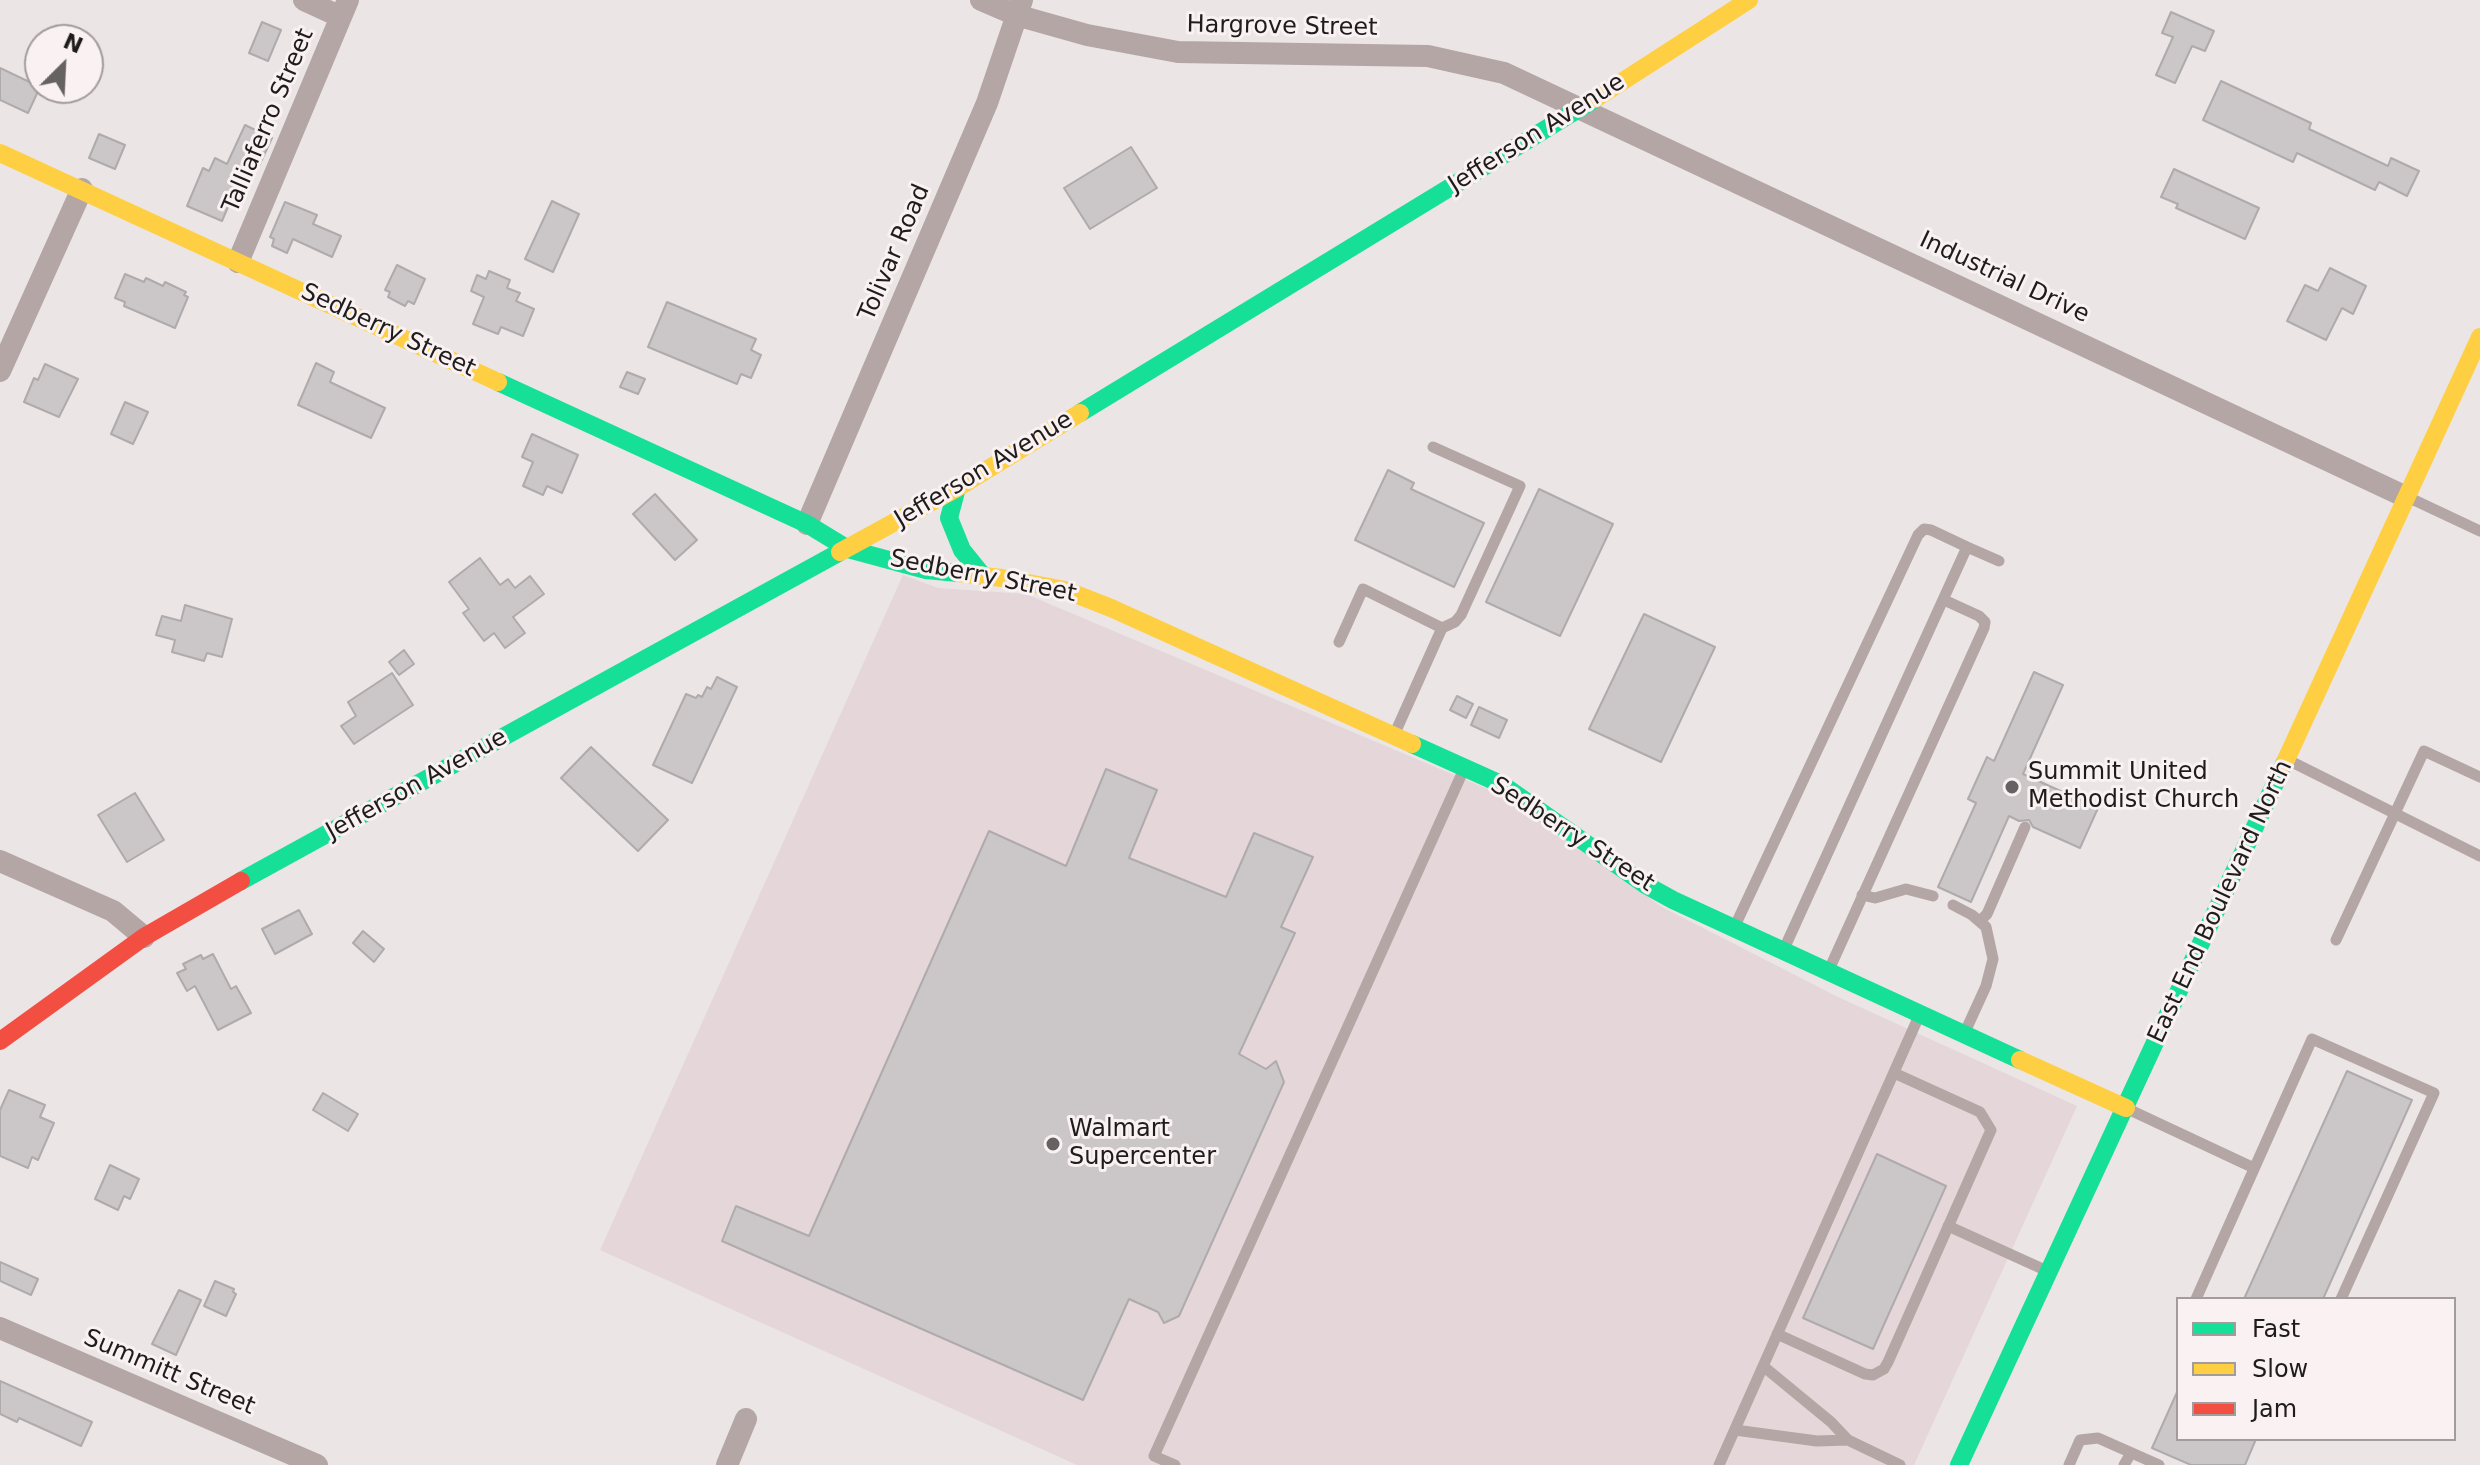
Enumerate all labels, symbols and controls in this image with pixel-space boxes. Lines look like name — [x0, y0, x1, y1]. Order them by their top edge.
street label: Hargrove Street — [1186, 11, 1378, 43]
north arrow — [24, 24, 104, 104]
street label: Talliaferro Street — [217, 25, 321, 217]
text: N — [60, 28, 87, 59]
street label: Jefferson Avenue — [1444, 68, 1630, 200]
street label: Tolivar Road — [853, 181, 937, 325]
street label: Industrial Drive — [1914, 226, 2094, 330]
street label: Sedberry Street — [296, 278, 480, 384]
street label: Jefferson Avenue — [890, 406, 1078, 534]
street label: Sedberry Street — [887, 545, 1079, 609]
street label: Jefferson Avenue — [322, 723, 512, 847]
street label: East End Boulevard North — [2143, 756, 2299, 1048]
place label: Summit United Methodist Church — [2028, 759, 2239, 815]
street label: Sedberry Street — [1485, 771, 1659, 899]
marker: Summit United Methodist Church — [2003, 778, 2021, 796]
place label: Walmart Supercenter — [1069, 1116, 1216, 1172]
marker: Walmart Supercenter — [1044, 1135, 1062, 1153]
legend — [2176, 1297, 2456, 1441]
text: Fast — [2252, 1315, 2300, 1343]
street label: Summitt Street — [79, 1324, 259, 1422]
text: Slow — [2252, 1355, 2308, 1383]
text: Jam — [2252, 1395, 2297, 1423]

